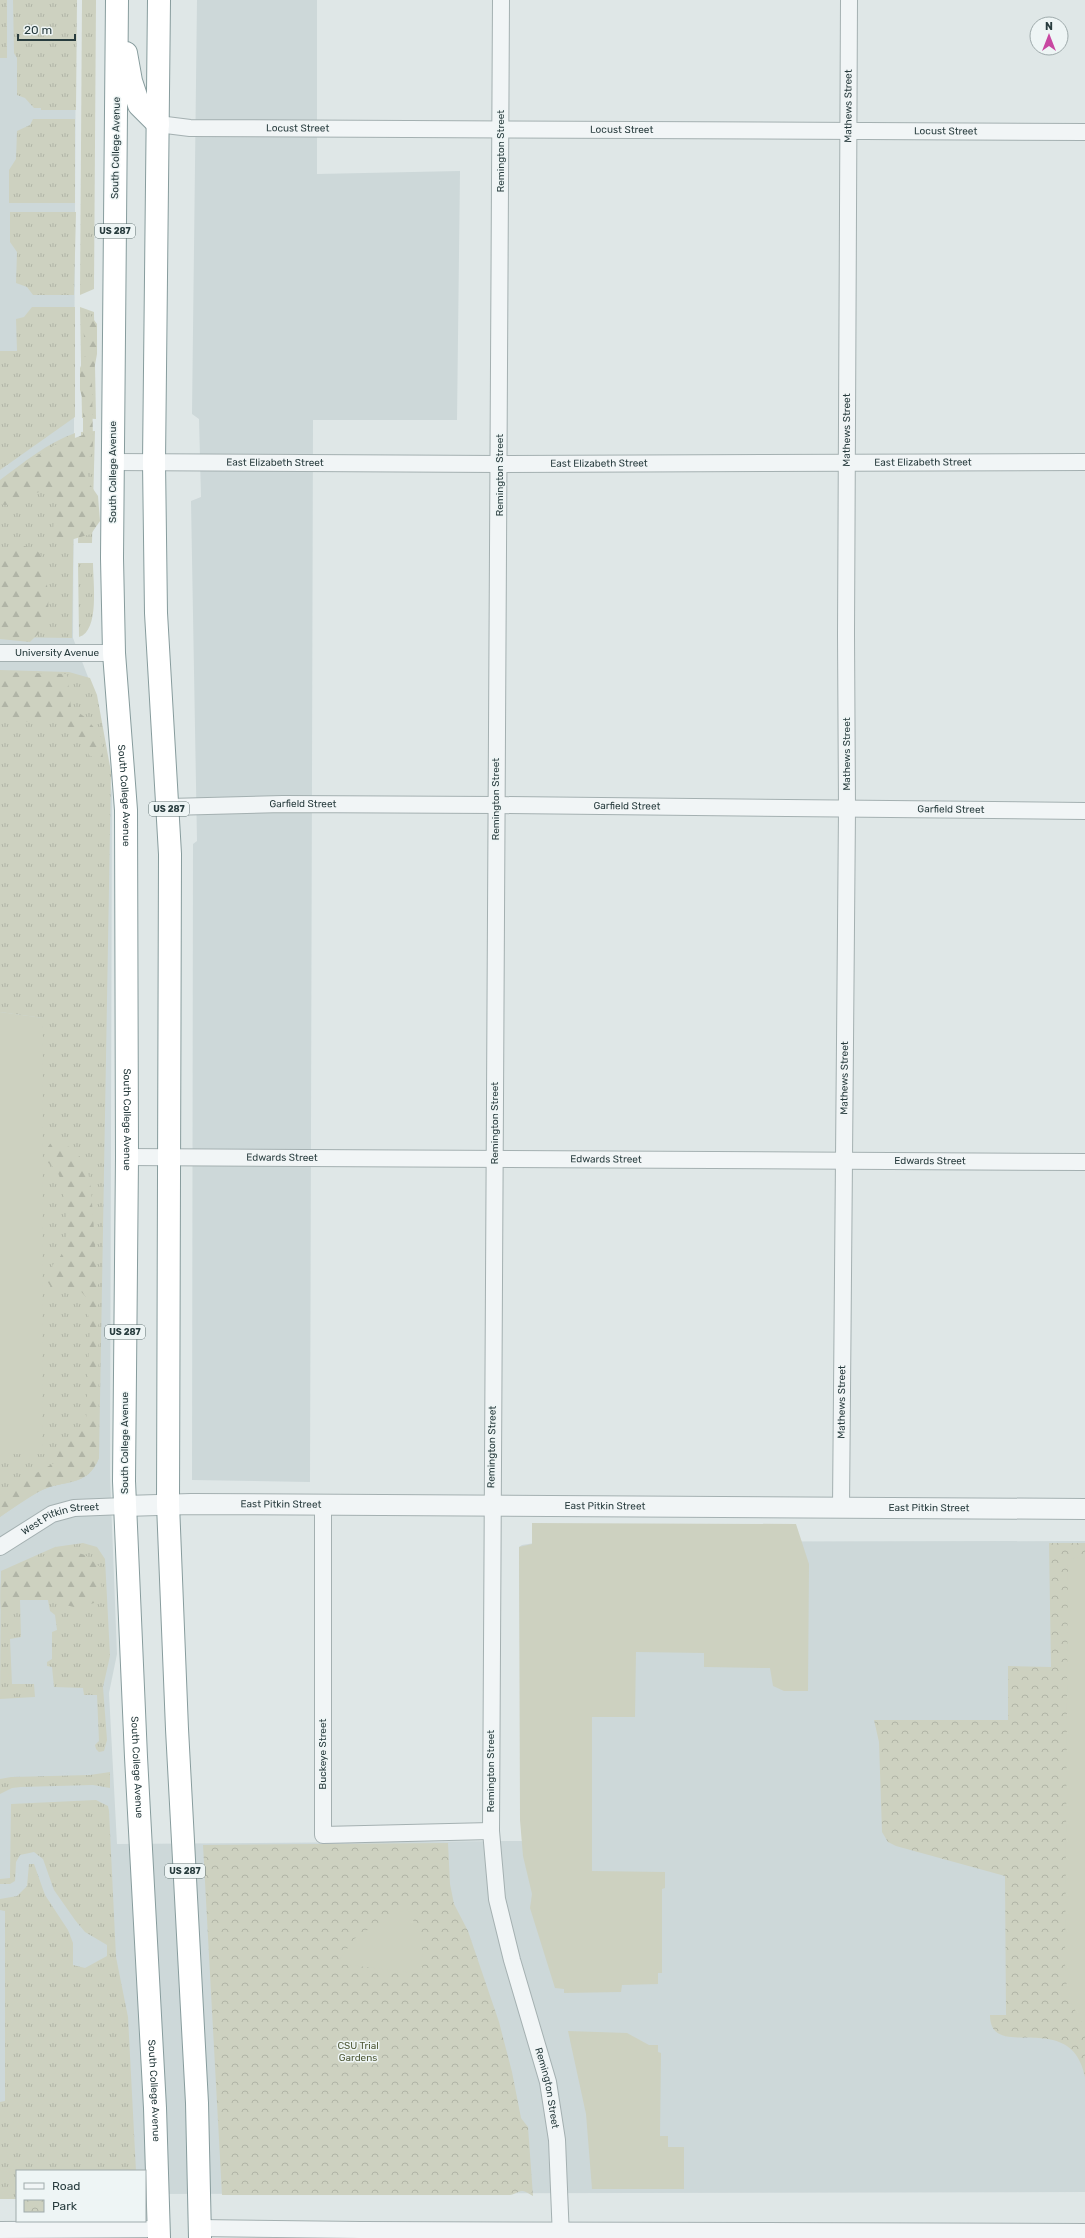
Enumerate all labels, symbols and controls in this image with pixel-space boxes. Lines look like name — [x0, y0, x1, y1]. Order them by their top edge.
scale bar — [18, 16, 75, 42]
north arrow — [1029, 16, 1069, 56]
text: N — [1045, 20, 1053, 33]
text: 20 m — [24, 23, 52, 37]
street label: Mathews Street — [842, 69, 855, 143]
street label: South College Avenue — [109, 96, 123, 199]
street label: Remington Street — [495, 110, 507, 192]
street label: Locust Street — [266, 122, 329, 135]
street label: Locust Street — [590, 124, 653, 136]
street label: Locust Street — [914, 125, 977, 138]
road number: US 287 — [95, 224, 135, 238]
street label: Mathews Street — [841, 393, 853, 467]
street label: South College Avenue — [107, 421, 119, 523]
street label: Remington Street — [494, 434, 506, 516]
street label: East Elizabeth Street — [874, 456, 972, 469]
street label: East Elizabeth Street — [226, 457, 324, 469]
street label: East Elizabeth Street — [550, 457, 648, 470]
street label: University Avenue — [15, 647, 100, 659]
street label: Mathews Street — [841, 717, 853, 791]
street label: South College Avenue — [115, 744, 132, 847]
street label: Remington Street — [490, 758, 502, 840]
street label: Garfield Street — [269, 798, 337, 810]
street label: Garfield Street — [593, 800, 661, 813]
road number: US 287 — [149, 802, 189, 816]
street label: Garfield Street — [917, 803, 985, 816]
street label: Mathews Street — [838, 1041, 851, 1115]
street label: South College Avenue — [121, 1068, 133, 1171]
street label: Remington Street — [489, 1082, 501, 1164]
street label: Edwards Street — [246, 1152, 318, 1164]
street label: Edwards Street — [570, 1153, 642, 1166]
street label: Edwards Street — [894, 1155, 966, 1167]
road number: US 287 — [105, 1325, 145, 1339]
street label: Mathews Street — [836, 1365, 848, 1439]
street label: South College Avenue — [119, 1392, 131, 1494]
street label: Remington Street — [485, 1406, 499, 1488]
street label: East Pitkin Street — [240, 1498, 322, 1511]
street label: East Pitkin Street — [564, 1500, 646, 1513]
street label: West Pitkin Street — [19, 1501, 99, 1538]
street label: East Pitkin Street — [888, 1502, 970, 1514]
street label: South College Avenue — [128, 1716, 145, 1819]
street label: Buckeye Street — [317, 1718, 329, 1789]
street label: Remington Street — [485, 1730, 497, 1812]
road number: US 287 — [165, 1864, 205, 1878]
street label: South College Avenue — [145, 2039, 162, 2142]
park label: CSU Trial Gardens — [337, 2040, 379, 2064]
street label: Remington Street — [532, 2046, 561, 2129]
legend — [16, 2170, 146, 2222]
text: Road — [52, 2179, 80, 2193]
text: Park — [52, 2199, 78, 2213]

